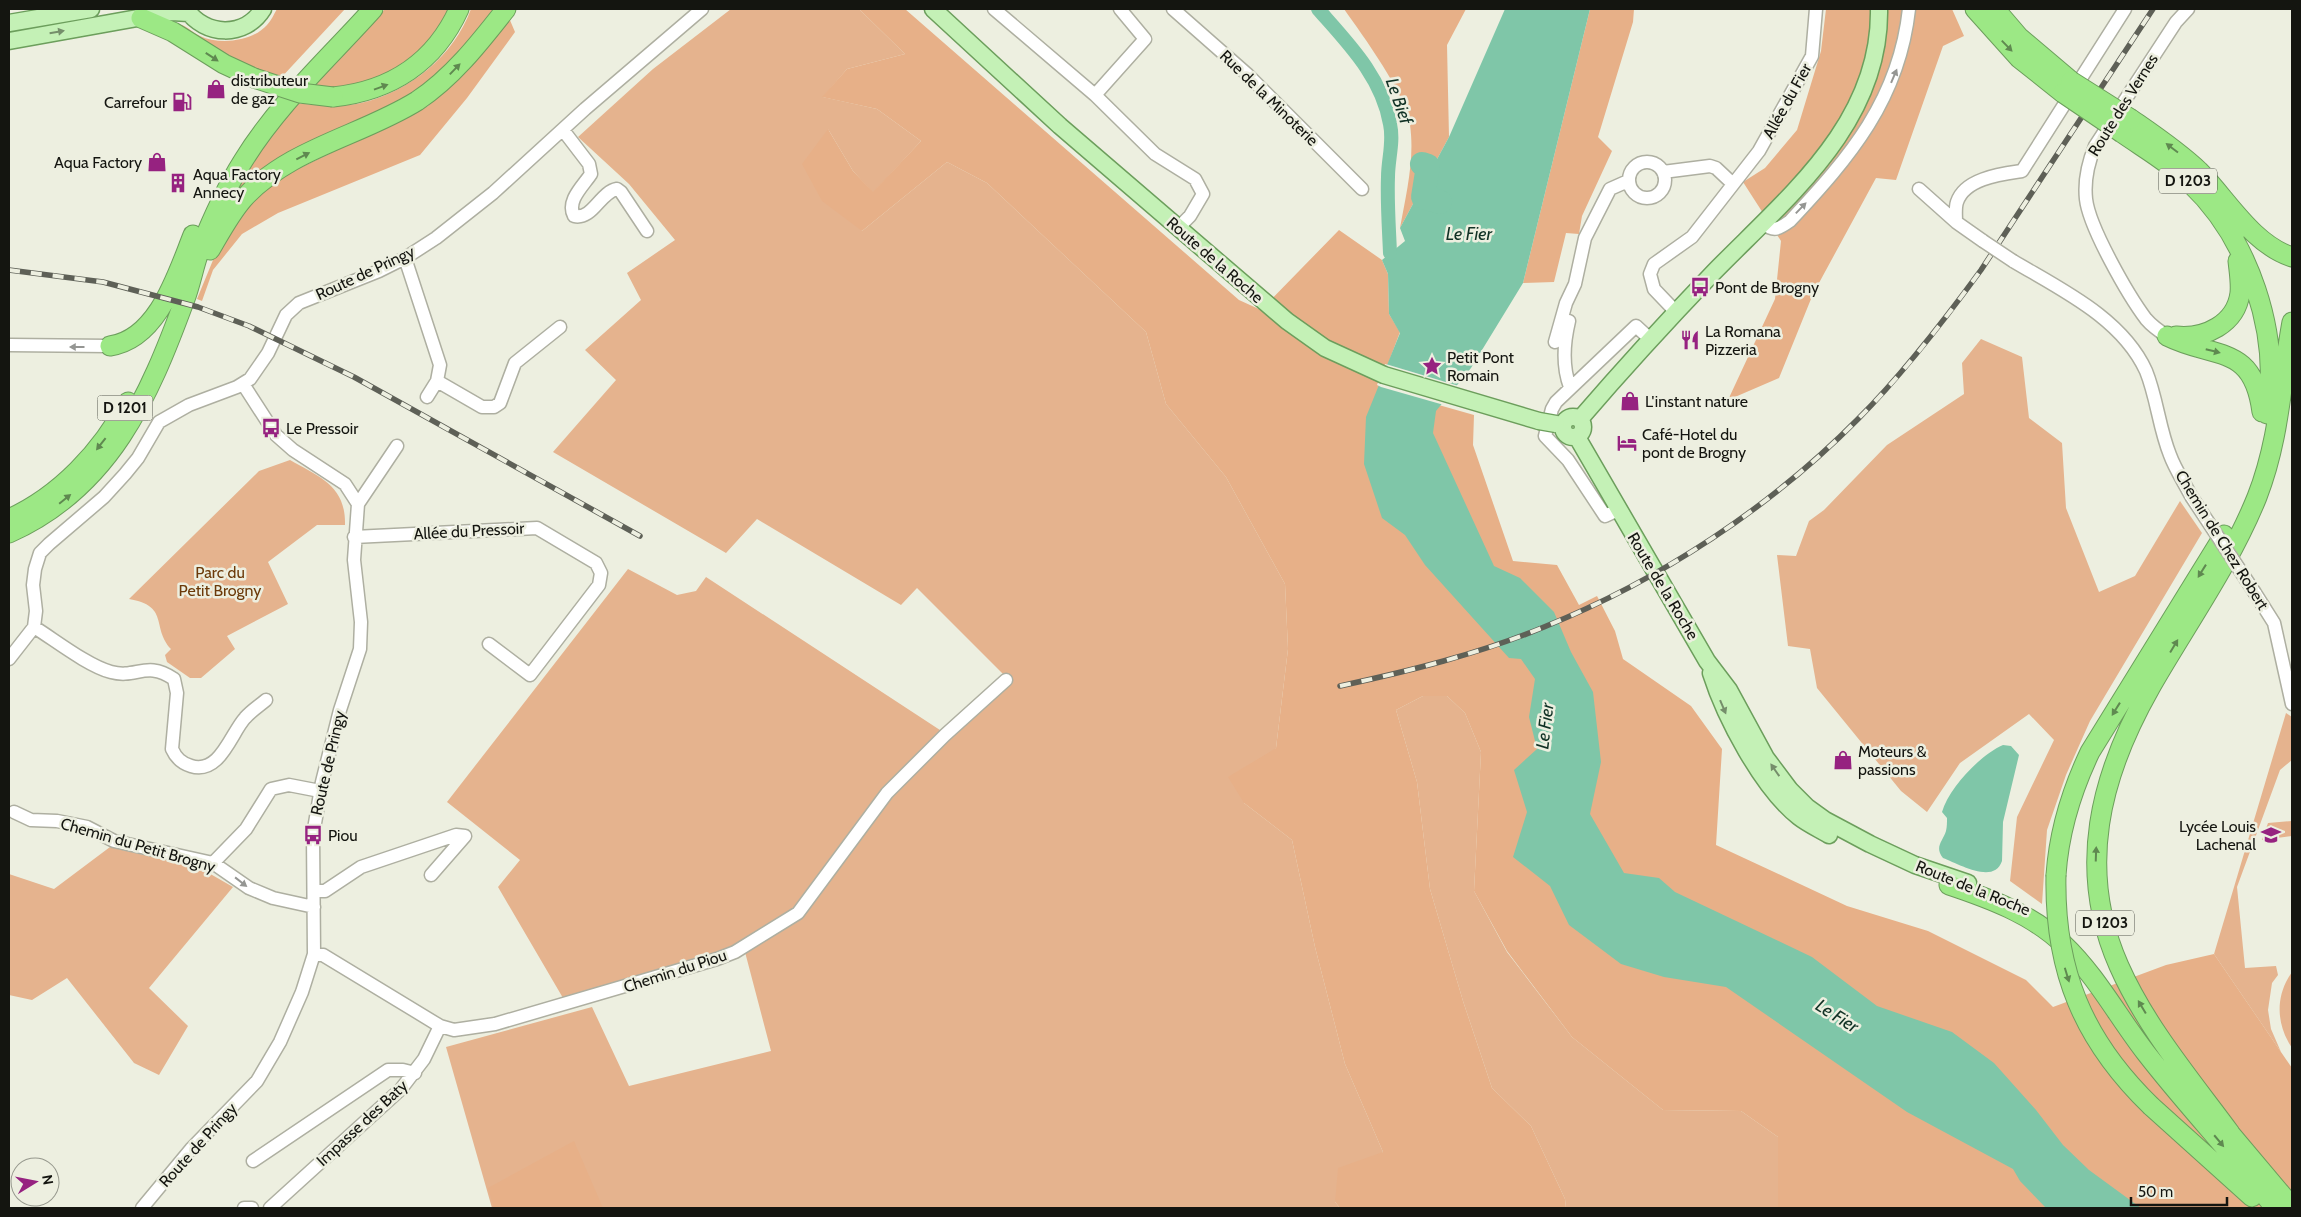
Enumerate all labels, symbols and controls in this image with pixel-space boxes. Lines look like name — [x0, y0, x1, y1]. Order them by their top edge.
one-way arrow — [49, 28, 65, 36]
one-way arrow — [2001, 39, 2013, 51]
street label: Rue de la Minoterie — [1216, 46, 1322, 150]
street label: Route des Vernes — [2084, 50, 2162, 160]
one-way arrow — [206, 53, 219, 62]
street label: Allée du Fier — [1759, 59, 1816, 142]
one-way arrow — [449, 64, 461, 76]
one-way arrow — [1890, 69, 1898, 83]
place label: distributeur de gaz — [231, 71, 309, 108]
water label: Le Bief — [1381, 75, 1418, 129]
shop icon: distributeur de gaz — [205, 78, 227, 100]
one-way arrow — [373, 83, 388, 90]
fuel station icon: Carrefour — [171, 91, 193, 113]
place label: Carrefour — [104, 93, 168, 112]
one-way arrow — [2166, 142, 2179, 153]
shop icon: Aqua Factory — [146, 151, 168, 173]
one-way arrow — [296, 152, 310, 160]
place label: Aqua Factory — [54, 153, 142, 172]
place label: Aqua Factory Annecy — [193, 165, 281, 202]
road number: D 1203 — [2159, 168, 2217, 194]
building icon: Aqua Factory Annecy — [167, 172, 189, 194]
one-way arrow — [1795, 203, 1807, 215]
street label: Route de la Roche — [1163, 213, 1267, 307]
water label: Le Fier — [1446, 223, 1494, 245]
street label: Route de Pringy — [313, 242, 417, 304]
bus stop icon: Pont de Brogny — [1689, 276, 1711, 298]
place label: Pont de Brogny — [1715, 278, 1819, 297]
place label: La Romana Pizzeria — [1705, 322, 1781, 359]
restaurant icon: La Romana Pizzeria — [1679, 329, 1701, 351]
one-way arrow — [69, 343, 85, 351]
one-way arrow — [2206, 347, 2221, 355]
place label: Petit Pont Romain — [1447, 348, 1514, 385]
place icon: Petit Pont Romain — [1421, 355, 1443, 377]
shop icon: L'instant nature — [1619, 390, 1641, 412]
place label: L'instant nature — [1645, 392, 1748, 411]
road number: D 1201 — [98, 396, 152, 420]
bus stop icon: Le Pressoir — [260, 417, 282, 439]
place label: Le Pressoir — [286, 419, 359, 438]
place label: Café-Hotel du pont de Brogny — [1642, 425, 1746, 462]
hotel icon: Café-Hotel du pont de Brogny — [1616, 432, 1638, 454]
one-way arrow — [95, 437, 106, 450]
street label: Chemin de Chez Robert — [2171, 467, 2273, 614]
one-way arrow — [58, 493, 71, 504]
street label: Allée du Pressoir — [413, 519, 526, 543]
street label: Route de la Roche — [1624, 529, 1702, 643]
park label: Parc du Petit Brogny — [179, 563, 261, 600]
one-way arrow — [2198, 564, 2207, 578]
one-way arrow — [2170, 640, 2179, 653]
water label: Le Fier — [1531, 700, 1559, 750]
one-way arrow — [1720, 700, 1728, 714]
one-way arrow — [2111, 702, 2121, 715]
street label: Route de Pringy — [307, 709, 349, 817]
place label: Moteurs & passions — [1858, 742, 1927, 779]
shop icon: Moteurs & passions — [1832, 749, 1854, 771]
one-way arrow — [1770, 763, 1780, 777]
street label: Chemin du Petit Brogny — [58, 814, 218, 876]
place label: Lycée Louis Lachenal — [2179, 817, 2256, 854]
bus stop icon: Piou — [302, 824, 324, 846]
school or university icon: Lycée Louis Lachenal — [2260, 824, 2282, 846]
place label: Piou — [328, 826, 358, 845]
one-way arrow — [2093, 846, 2101, 862]
street label: Route de la Roche — [1913, 856, 2033, 920]
one-way arrow — [235, 877, 248, 888]
road number: D 1203 — [2076, 910, 2134, 936]
street label: Chemin du Piou — [621, 945, 729, 997]
one-way arrow — [2064, 968, 2072, 983]
water label: Le Fier — [1812, 994, 1864, 1038]
one-way arrow — [2137, 1001, 2147, 1014]
street label: Impasse des Baty — [313, 1076, 411, 1170]
street label: Route de Pringy — [155, 1099, 241, 1191]
one-way arrow — [2214, 1134, 2225, 1147]
north arrow — [10, 1157, 60, 1207]
text: N — [38, 1173, 58, 1186]
scale bar — [2131, 1174, 2227, 1206]
text: 50 m — [2138, 1183, 2173, 1201]

